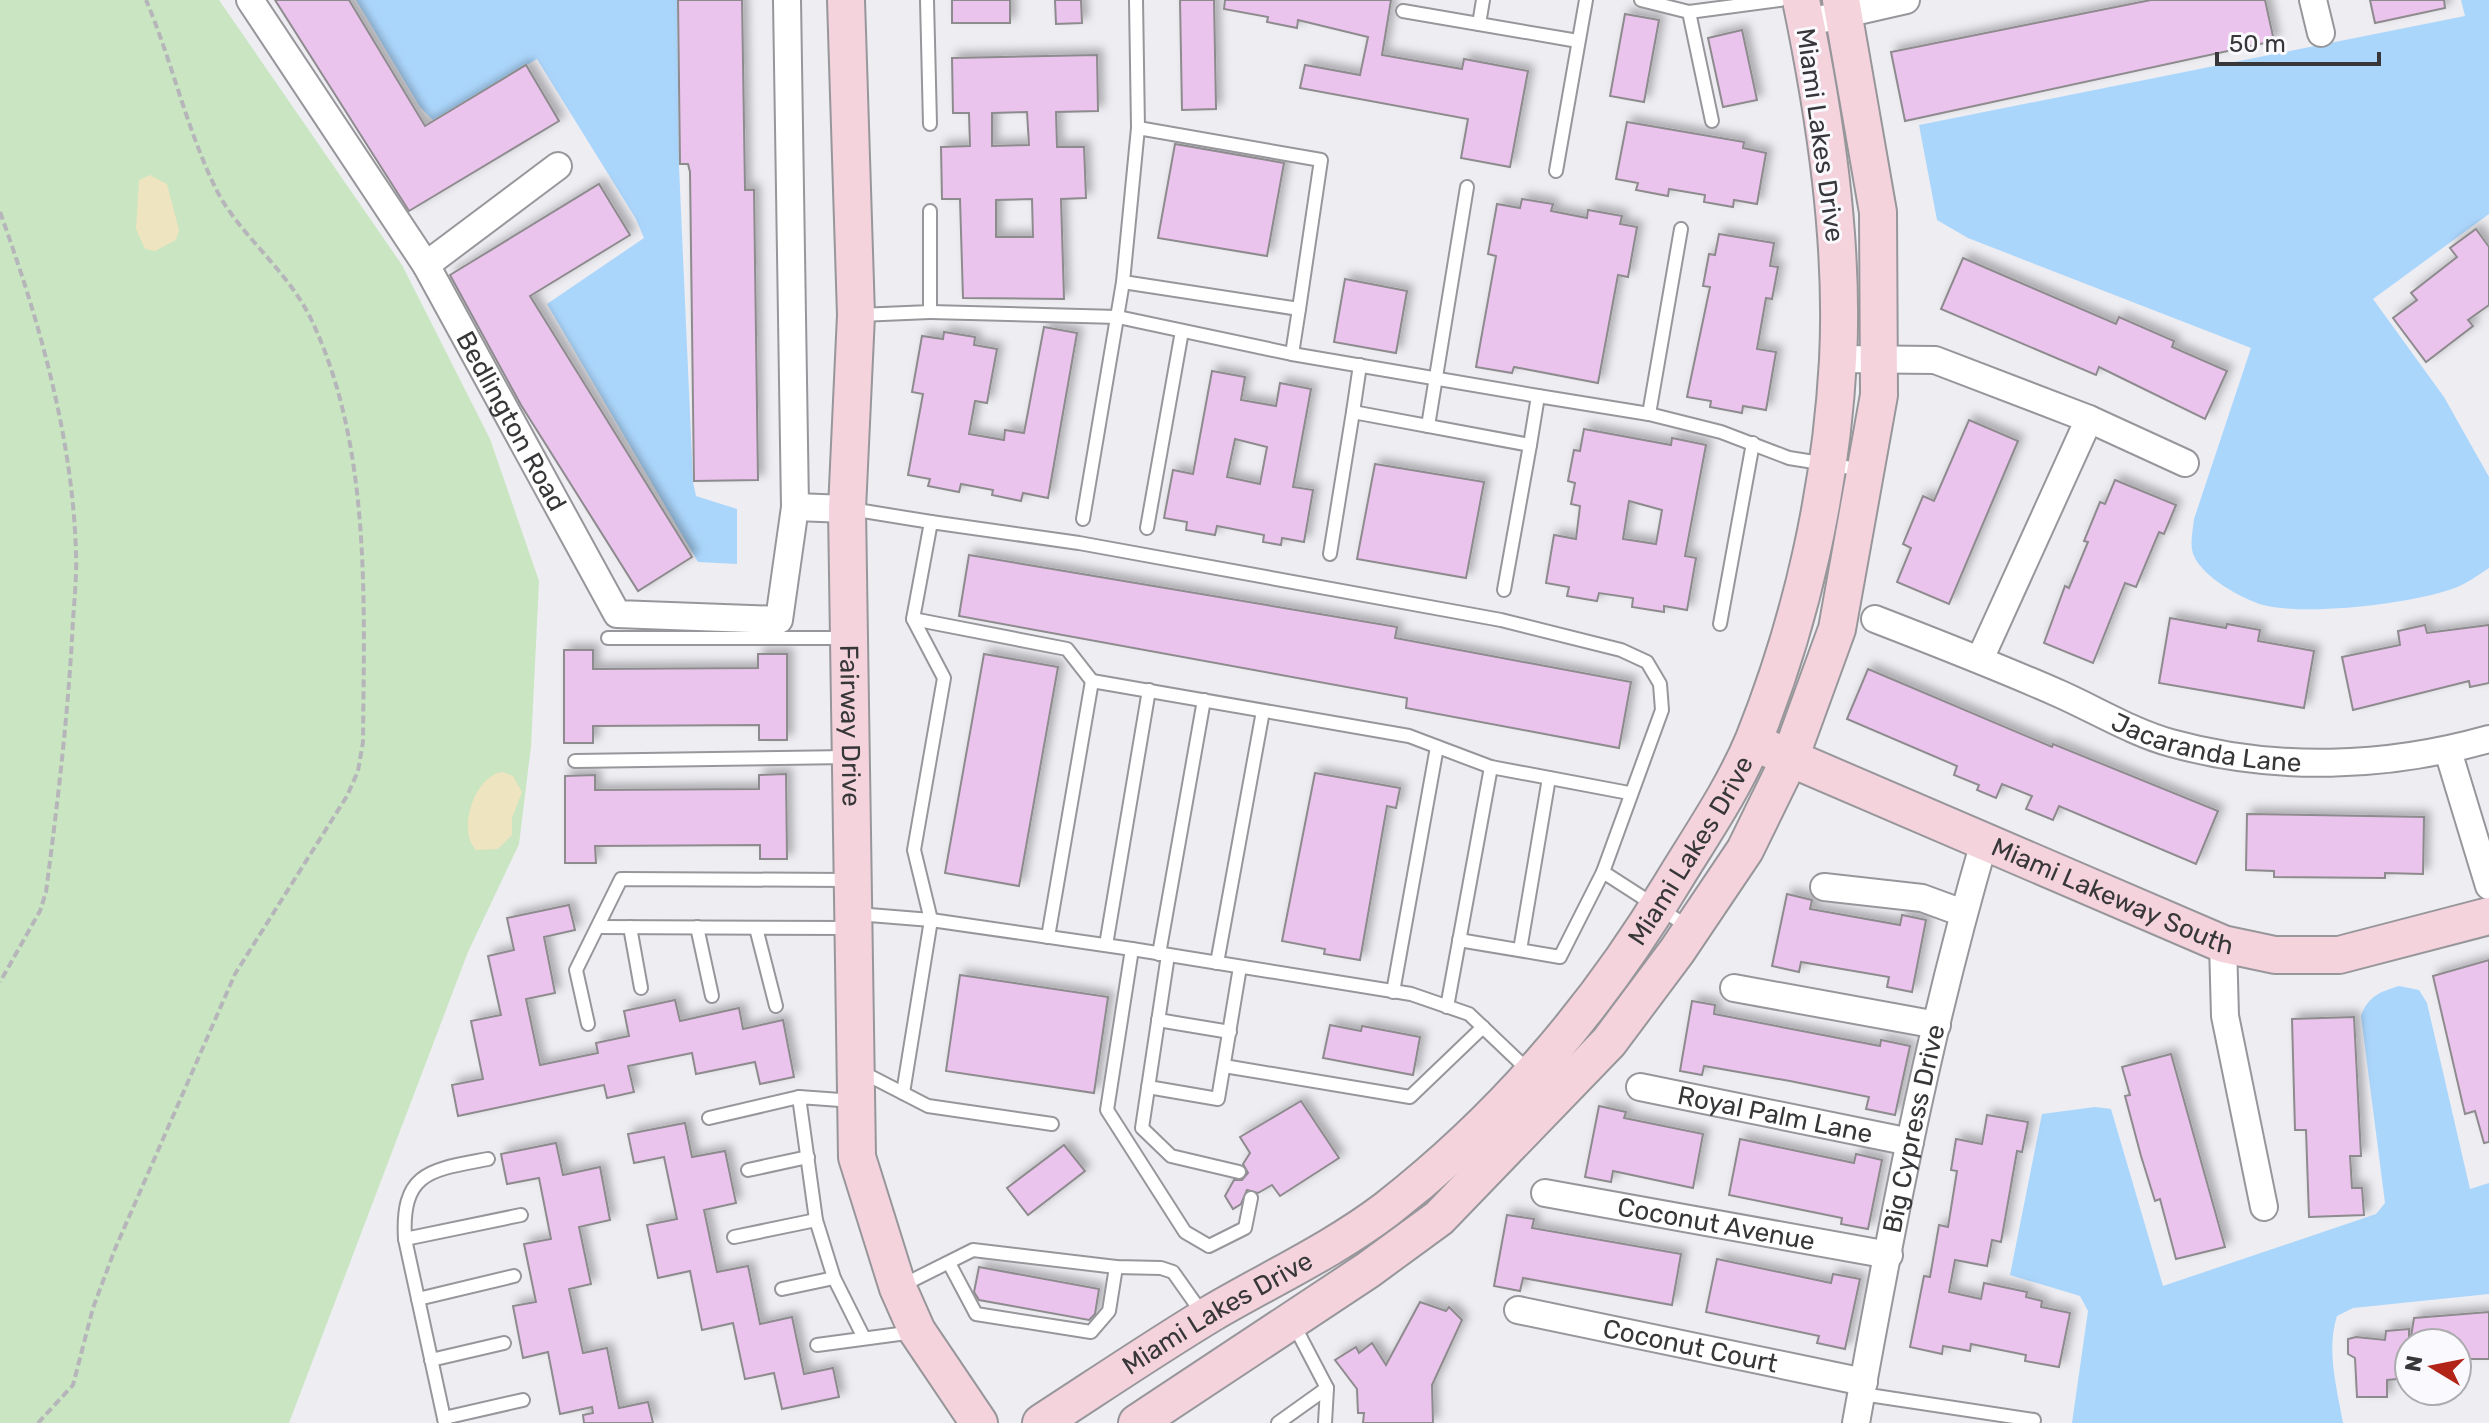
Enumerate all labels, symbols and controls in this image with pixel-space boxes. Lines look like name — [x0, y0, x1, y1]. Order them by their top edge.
scale bar — [2217, 16, 2379, 66]
street label: Miami Lakes Drive — [1790, 26, 1850, 244]
text: 50 m — [2229, 30, 2286, 58]
street label: Bedlington Road — [450, 326, 573, 516]
street label: Fairway Drive — [834, 644, 867, 807]
street label: Jacaranda Lane — [2106, 706, 2302, 778]
street label: Miami Lakes Drive — [1621, 751, 1760, 951]
street label: Miami Lakeway South — [1987, 831, 2236, 961]
street label: Big Cypress Drive — [1876, 1021, 1951, 1236]
street label: Royal Palm Lane — [1675, 1080, 1875, 1150]
street label: Coconut Avenue — [1615, 1191, 1817, 1257]
street label: Miami Lakes Drive — [1116, 1245, 1318, 1381]
street label: Coconut Court — [1600, 1313, 1780, 1379]
north arrow — [2393, 1327, 2473, 1407]
text: N — [2399, 1353, 2428, 1374]

